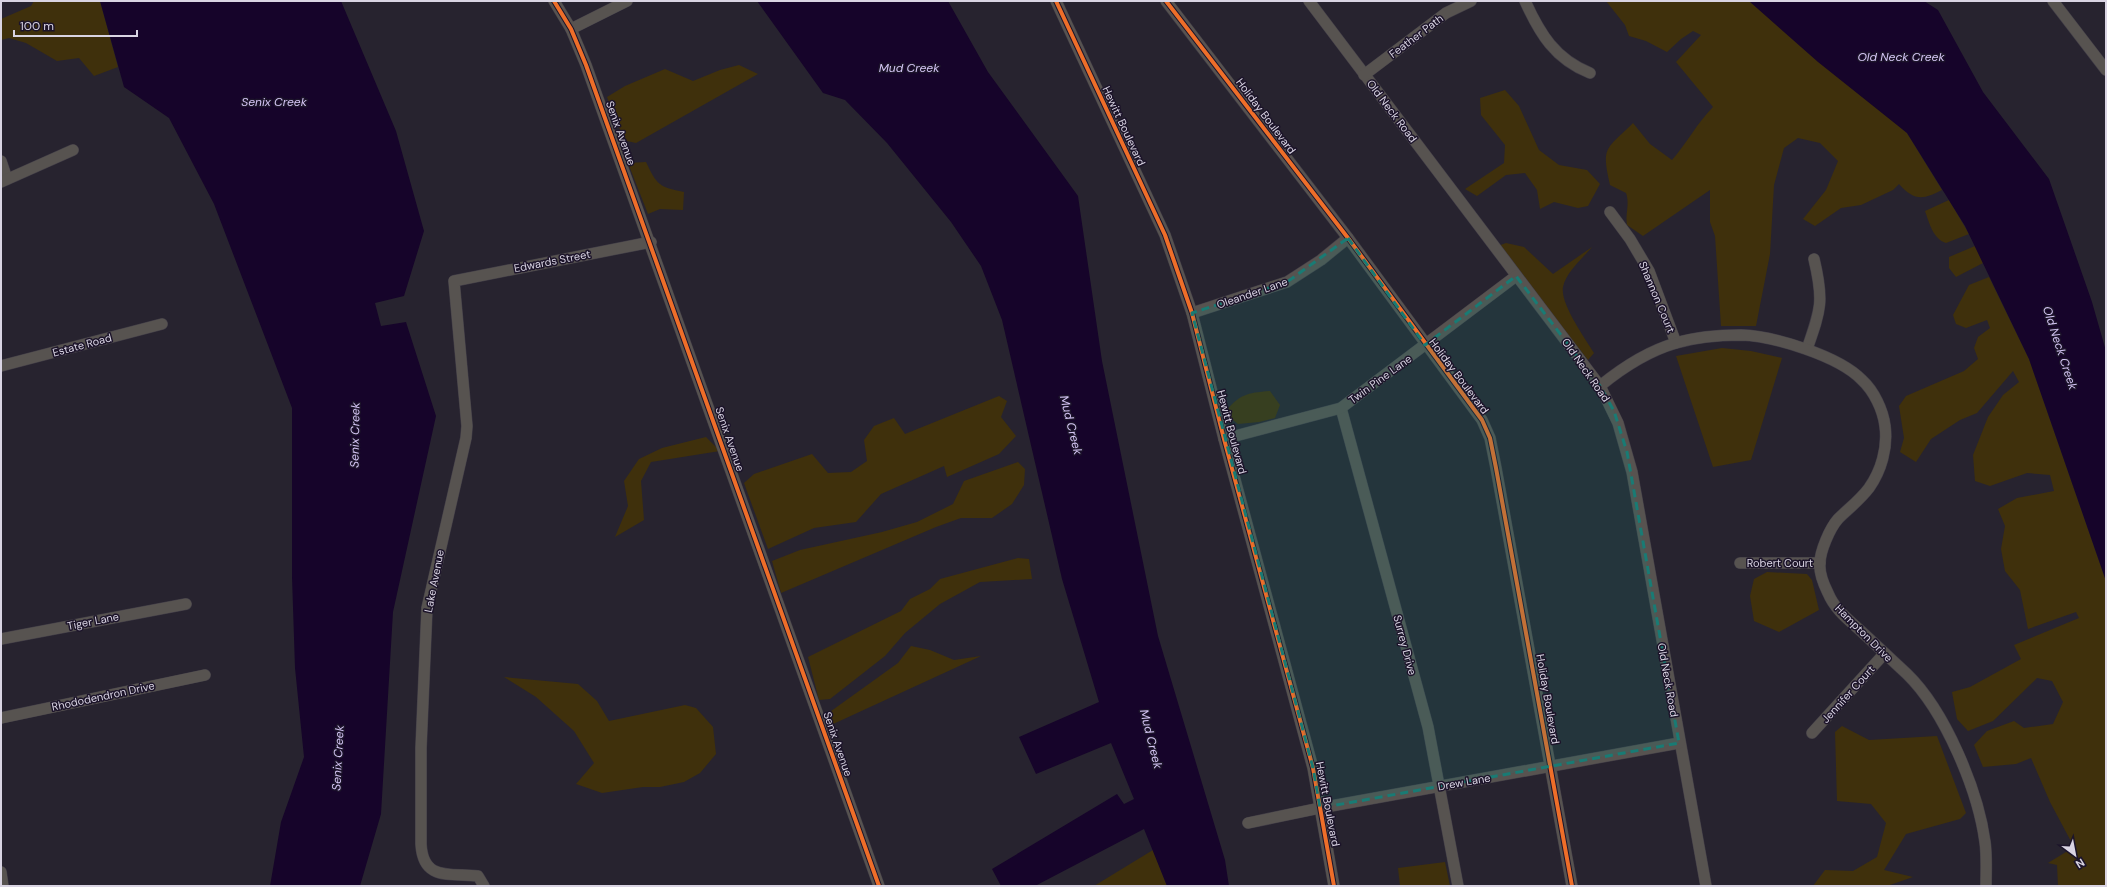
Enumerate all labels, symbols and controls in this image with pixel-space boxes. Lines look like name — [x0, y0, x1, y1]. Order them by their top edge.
street label: Feather Path — [1386, 11, 1446, 61]
scale bar — [14, 12, 137, 38]
text: 100 m — [20, 18, 54, 34]
water label: Old Neck Creek — [1857, 49, 1945, 65]
water label: Mud Creek — [879, 60, 940, 76]
street label: Holiday Boulevard — [1233, 75, 1299, 157]
street label: Old Neck Road — [1364, 77, 1420, 145]
street label: Hewitt Boulevard — [1099, 84, 1149, 168]
water label: Senix Creek — [241, 94, 308, 110]
street label: Senix Avenue — [603, 99, 639, 167]
street label: Edwards Street — [513, 247, 591, 275]
street label: Shannon Court — [1636, 259, 1678, 335]
street label: Oleander Lane — [1215, 274, 1289, 312]
water label: Old Neck Creek — [2039, 304, 2081, 393]
street label: Estate Road — [51, 330, 113, 360]
street label: Holiday Boulevard — [1426, 335, 1492, 417]
street label: Old Neck Road — [1559, 335, 1613, 405]
street label: Twin Pine Lane — [1346, 351, 1414, 407]
street label: Hewitt Boulevard — [1214, 389, 1250, 476]
water label: Mud Creek — [1056, 394, 1086, 457]
water label: Senix Creek — [346, 401, 364, 468]
street label: Senix Avenue — [712, 405, 748, 473]
street label: Lake Avenue — [421, 549, 447, 613]
street label: Robert Court — [1747, 556, 1813, 570]
street label: Hampton Drive — [1832, 601, 1896, 665]
street label: Tiger Lane — [66, 609, 120, 633]
street label: Surrey Drive — [1390, 613, 1420, 677]
street label: Old Neck Road — [1655, 642, 1681, 718]
street label: Holiday Boulevard — [1533, 653, 1563, 745]
street label: Jennifer Court — [1818, 662, 1878, 726]
street label: Rhododendron Drive — [50, 678, 156, 714]
water label: Mud Creek — [1136, 708, 1166, 771]
street label: Senix Avenue — [820, 710, 856, 778]
water label: Senix Creek — [328, 724, 348, 791]
street label: Hewitt Boulevard — [1313, 760, 1343, 848]
street label: Drew Lane — [1437, 770, 1491, 794]
north arrow — [2055, 835, 2095, 875]
text: N — [2073, 855, 2087, 872]

